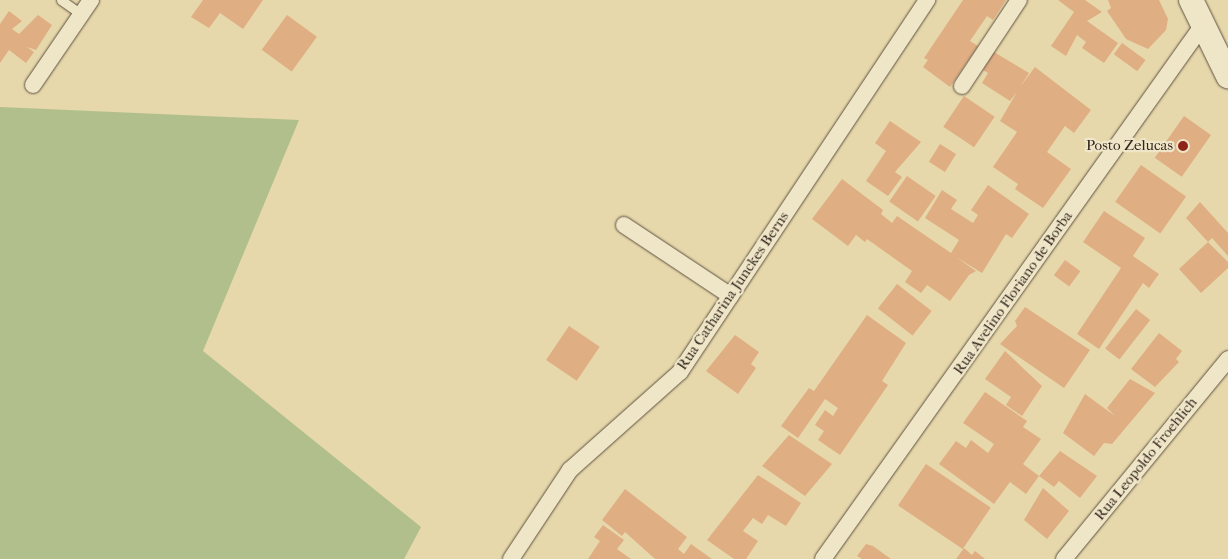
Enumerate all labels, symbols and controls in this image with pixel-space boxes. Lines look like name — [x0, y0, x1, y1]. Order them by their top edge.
place label: Posto Zelucas — [1086, 137, 1173, 155]
marker: Posto Zelucas — [1177, 140, 1189, 152]
street label: Rua Catharina Junckes Berns — [673, 208, 793, 374]
street label: Rua Avelino Floriano de Borba — [950, 208, 1076, 378]
street label: Rua Leopoldo Froehlich — [1091, 394, 1201, 524]

